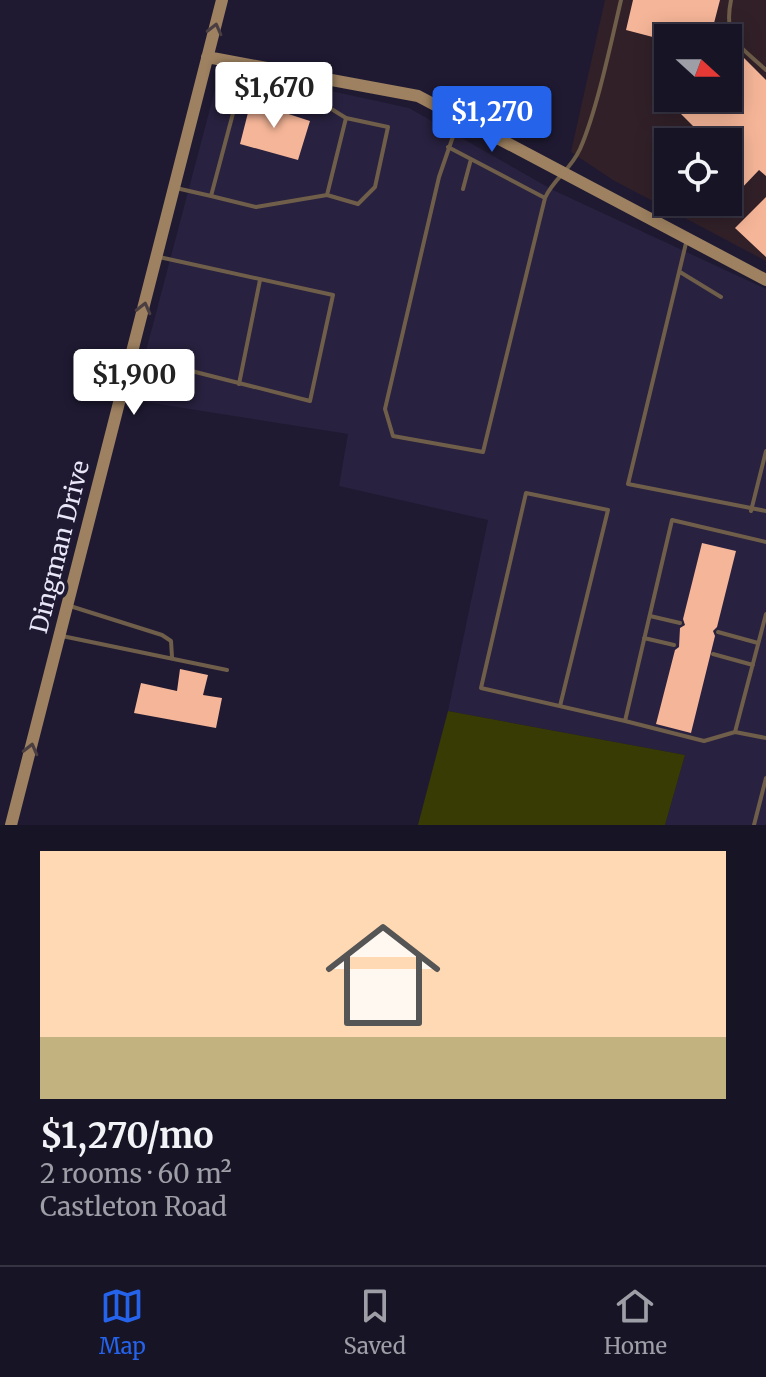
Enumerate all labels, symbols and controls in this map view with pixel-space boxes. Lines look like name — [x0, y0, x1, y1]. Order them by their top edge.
one-way arrow — [205, 22, 222, 36]
north arrow — [654, 24, 742, 112]
map controls — [654, 24, 742, 216]
pin: $1,670 — [209, 62, 339, 130]
text: $1,670 — [233, 71, 315, 104]
pin: $1,270 — [427, 86, 557, 154]
text: $1,270 — [450, 95, 534, 128]
button: locate — [654, 128, 742, 216]
one-way arrow — [134, 301, 151, 315]
pin: $1,900 — [69, 349, 199, 417]
text: $1,900 — [91, 358, 177, 391]
street label: Dingman Drive — [23, 457, 96, 636]
one-way arrow — [21, 743, 38, 757]
icon: home — [311, 903, 455, 1047]
text: $1,270/mo — [40, 1115, 213, 1157]
text: 2 rooms · 60 m² — [40, 1157, 232, 1190]
text: Castleton Road — [40, 1190, 227, 1223]
tab: Map — [99, 1284, 146, 1360]
tab: Saved — [344, 1284, 406, 1360]
tab: Home — [604, 1284, 667, 1360]

